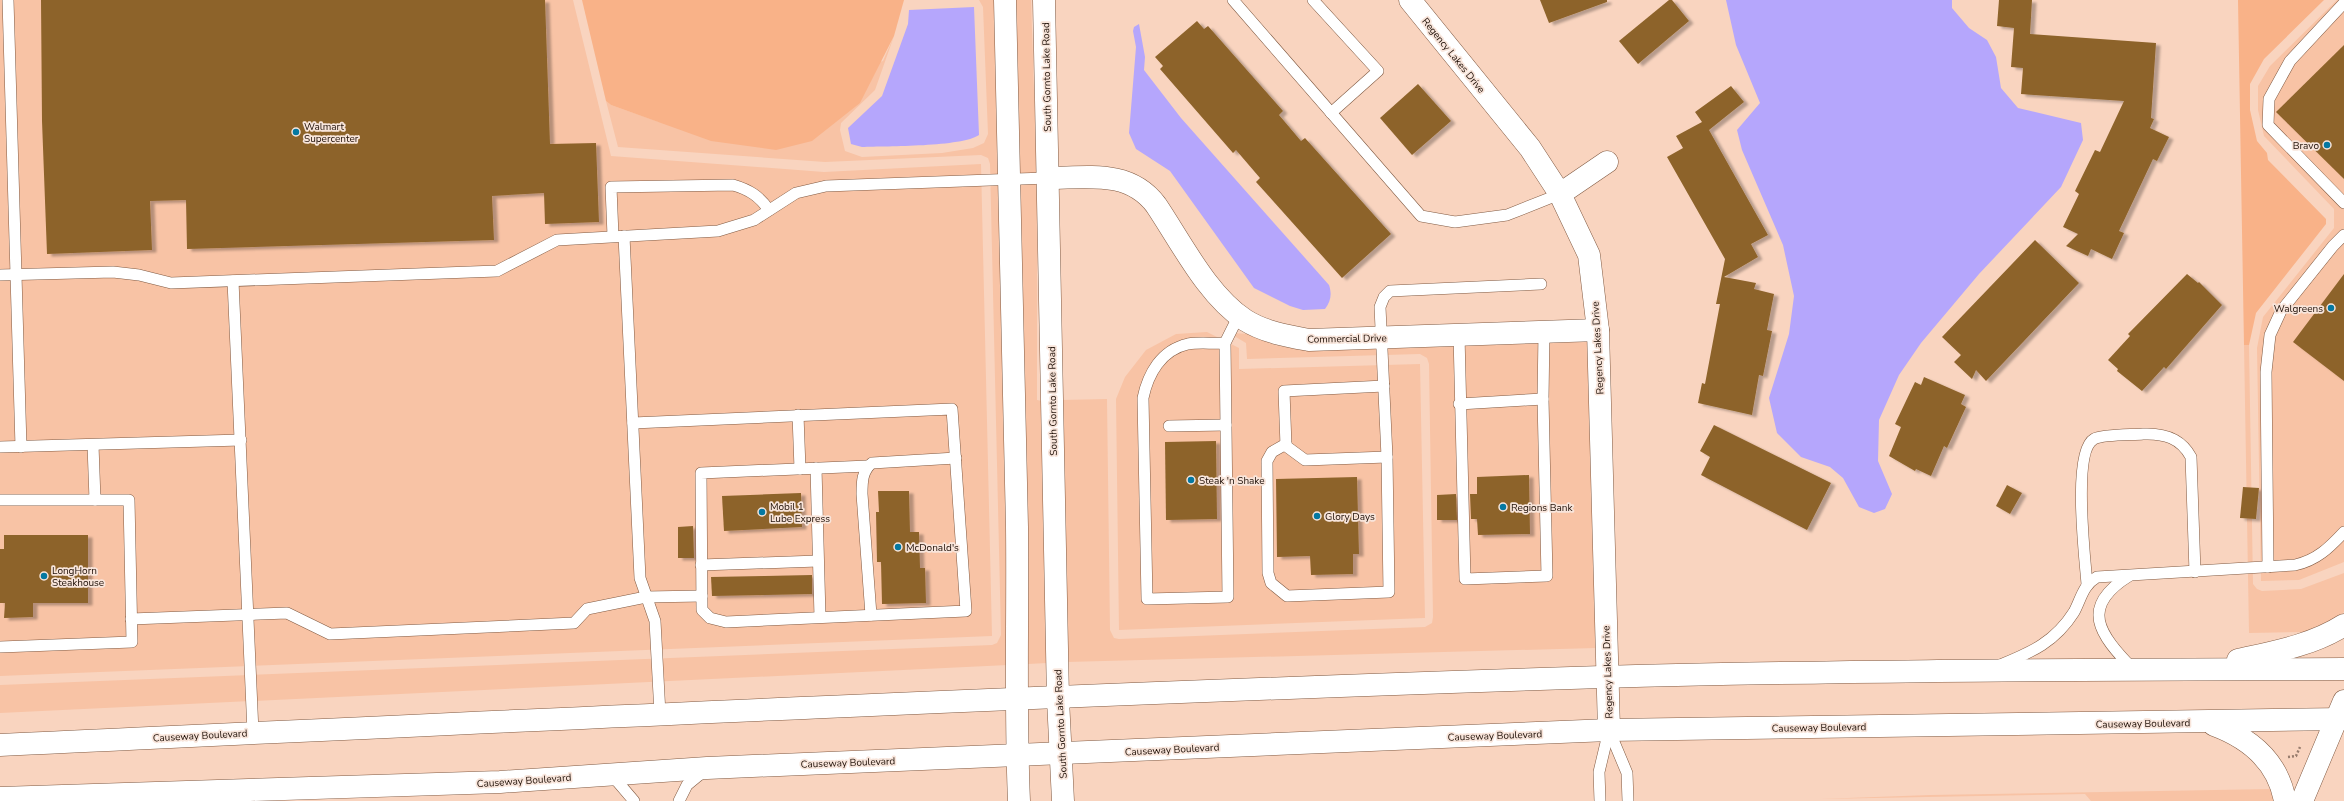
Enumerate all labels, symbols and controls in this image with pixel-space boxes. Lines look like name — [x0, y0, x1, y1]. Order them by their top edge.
street label: Regency Lakes Drive — [1418, 15, 1488, 96]
street label: South Gornto Lake Road — [1039, 22, 1055, 132]
place label: Walmart Supercenter — [304, 120, 359, 146]
marker: Walmart Supercenter — [291, 127, 301, 137]
place label: Bravo — [2293, 139, 2319, 153]
marker: Bravo — [2322, 140, 2332, 150]
street label: Regency Lakes Drive — [1589, 301, 1607, 395]
place label: Walgreens — [2274, 302, 2323, 316]
marker: Walgreens — [2326, 303, 2336, 313]
street label: Commercial Drive — [1307, 331, 1387, 347]
street label: South Gornto Lake Road — [1045, 346, 1061, 456]
place label: Steak 'n Shake — [1199, 474, 1265, 488]
marker: Steak 'n Shake — [1186, 475, 1196, 485]
place label: Mobil 1 Lube Express — [770, 500, 830, 526]
place label: Regions Bank — [1511, 501, 1573, 515]
marker: Regions Bank — [1498, 502, 1508, 512]
marker: Mobil 1 Lube Express — [757, 507, 767, 517]
place label: Glory Days — [1325, 510, 1375, 524]
marker: Glory Days — [1312, 511, 1322, 521]
place label: McDonald's — [906, 541, 959, 555]
marker: McDonald's — [893, 542, 903, 552]
place label: LongHorn Steakhouse — [52, 564, 104, 590]
marker: LongHorn Steakhouse — [39, 571, 49, 581]
street label: Regency Lakes Drive — [1599, 625, 1617, 719]
street label: South Gornto Lake Road — [1051, 669, 1071, 779]
street label: Causeway Boulevard — [2096, 716, 2191, 732]
street label: Causeway Boulevard — [1772, 720, 1867, 736]
street label: Causeway Boulevard — [152, 727, 248, 745]
street label: Causeway Boulevard — [1448, 727, 1543, 745]
street label: Causeway Boulevard — [1124, 741, 1220, 759]
street label: Causeway Boulevard — [801, 754, 896, 772]
street label: Causeway Boulevard — [476, 771, 572, 791]

